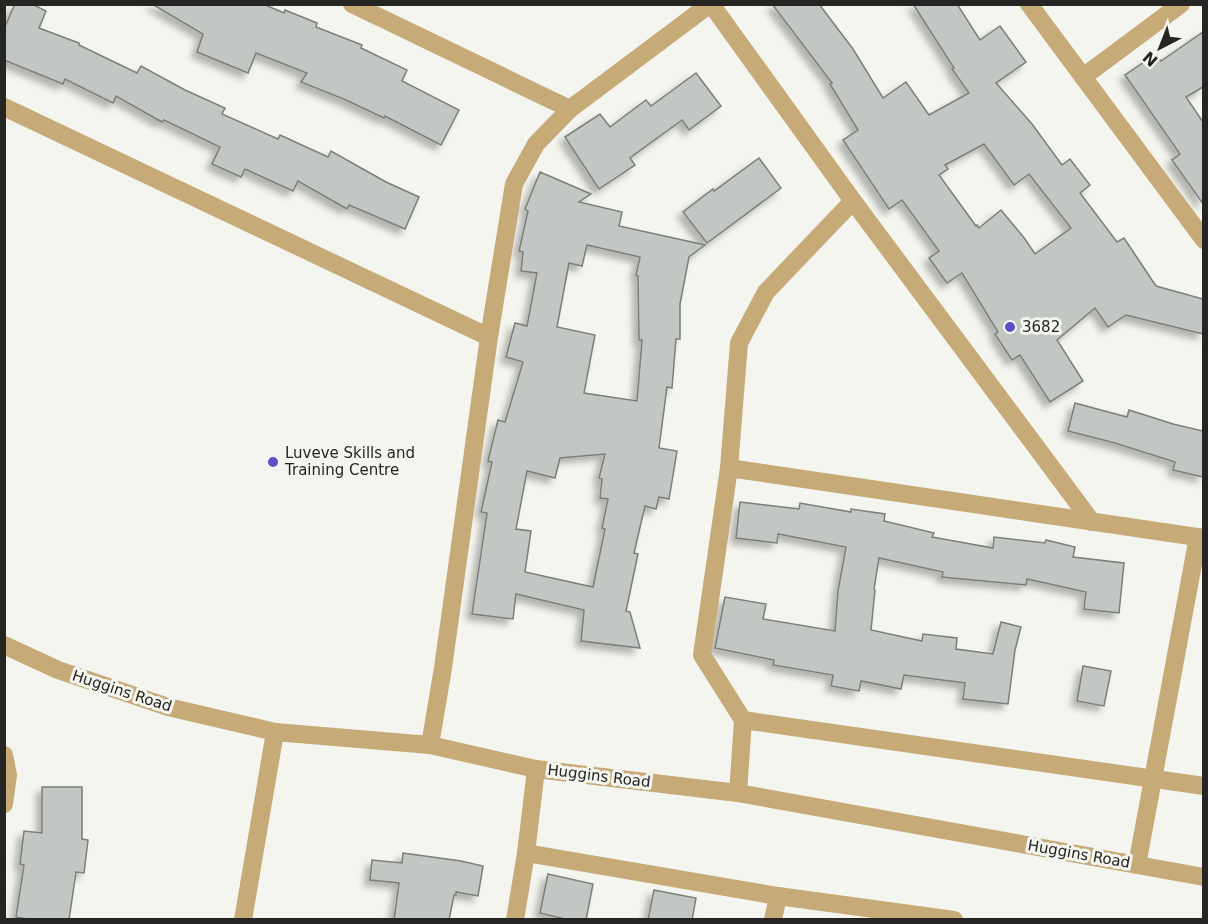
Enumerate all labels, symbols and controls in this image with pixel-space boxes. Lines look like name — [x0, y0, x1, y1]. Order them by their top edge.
north arrow — [1130, 18, 1190, 78]
text: N — [1139, 47, 1162, 70]
place label: 3682 — [1022, 318, 1060, 336]
marker: 3682 — [1003, 320, 1017, 334]
place label: Luveve Skills and Training Centre — [284, 444, 415, 479]
marker: Luveve Skills and Training Centre — [266, 455, 280, 469]
street label: Huggins Road — [70, 666, 174, 716]
street label: Huggins Road — [546, 761, 652, 791]
street label: Huggins Road — [1026, 836, 1132, 872]

